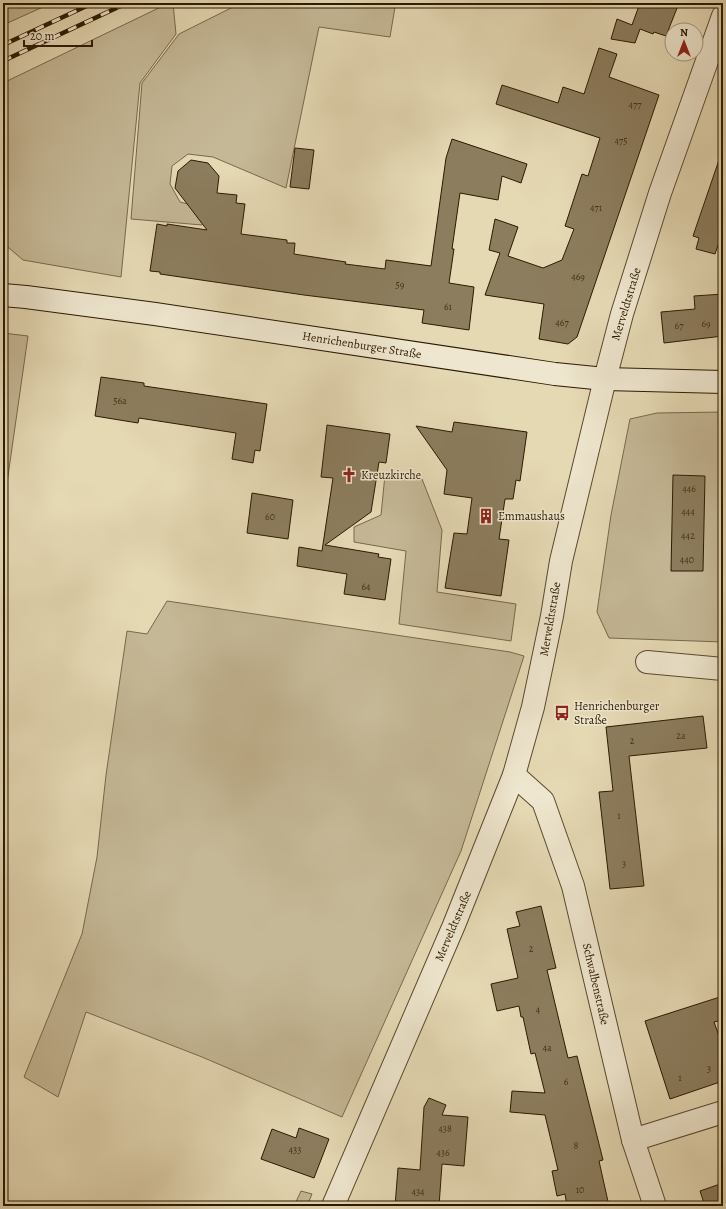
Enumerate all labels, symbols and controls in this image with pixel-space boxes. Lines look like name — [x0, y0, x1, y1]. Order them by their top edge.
scale bar — [24, 22, 92, 48]
north arrow — [664, 22, 704, 62]
text: N — [680, 25, 688, 40]
text: 20 m — [30, 28, 54, 44]
house number: 477 — [629, 98, 642, 111]
house number: 475 — [614, 134, 628, 147]
house number: 471 — [590, 201, 603, 214]
street label: Merveldtstraße — [607, 266, 645, 342]
house number: 469 — [571, 270, 585, 283]
house number: 59 — [396, 278, 405, 291]
house number: 61 — [444, 300, 453, 313]
house number: 467 — [555, 316, 569, 329]
house number: 69 — [701, 317, 711, 330]
house number: 67 — [675, 319, 684, 332]
street label: Henrichenburger Straße — [301, 328, 423, 362]
house number: 56a — [113, 394, 127, 407]
church icon: Kreuzkirche — [340, 466, 358, 484]
place label: Kreuzkirche — [361, 467, 421, 483]
house number: 446 — [682, 482, 696, 495]
house number: 444 — [681, 505, 695, 518]
building icon: Emmaushaus — [477, 507, 495, 525]
place label: Emmaushaus — [498, 508, 565, 524]
house number: 60 — [265, 510, 275, 523]
house number: 442 — [681, 529, 695, 542]
house number: 440 — [680, 553, 694, 566]
house number: 64 — [361, 580, 371, 593]
street label: Merveldtstraße — [536, 581, 564, 657]
place label: Henrichenburger Straße — [574, 698, 660, 728]
bus stop icon: Henrichenburger Straße — [553, 704, 571, 722]
house number: 2a — [676, 729, 686, 742]
house number: 2 — [630, 734, 635, 747]
house number: 1 — [617, 809, 621, 822]
house number: 3 — [622, 857, 626, 870]
street label: Merveldtstraße — [431, 888, 475, 964]
street label: Schwalbenstraße — [579, 941, 613, 1027]
house number: 2 — [529, 942, 534, 955]
house number: 4 — [536, 1003, 541, 1016]
house number: 4a — [542, 1041, 552, 1054]
house number: 3 — [707, 1062, 711, 1075]
house number: 1 — [678, 1071, 682, 1084]
house number: 6 — [564, 1075, 569, 1088]
house number: 438 — [438, 1122, 452, 1135]
house number: 8 — [574, 1139, 579, 1152]
house number: 433 — [289, 1143, 301, 1156]
house number: 436 — [436, 1146, 450, 1159]
house number: 10 — [576, 1183, 584, 1196]
house number: 434 — [411, 1185, 425, 1198]

